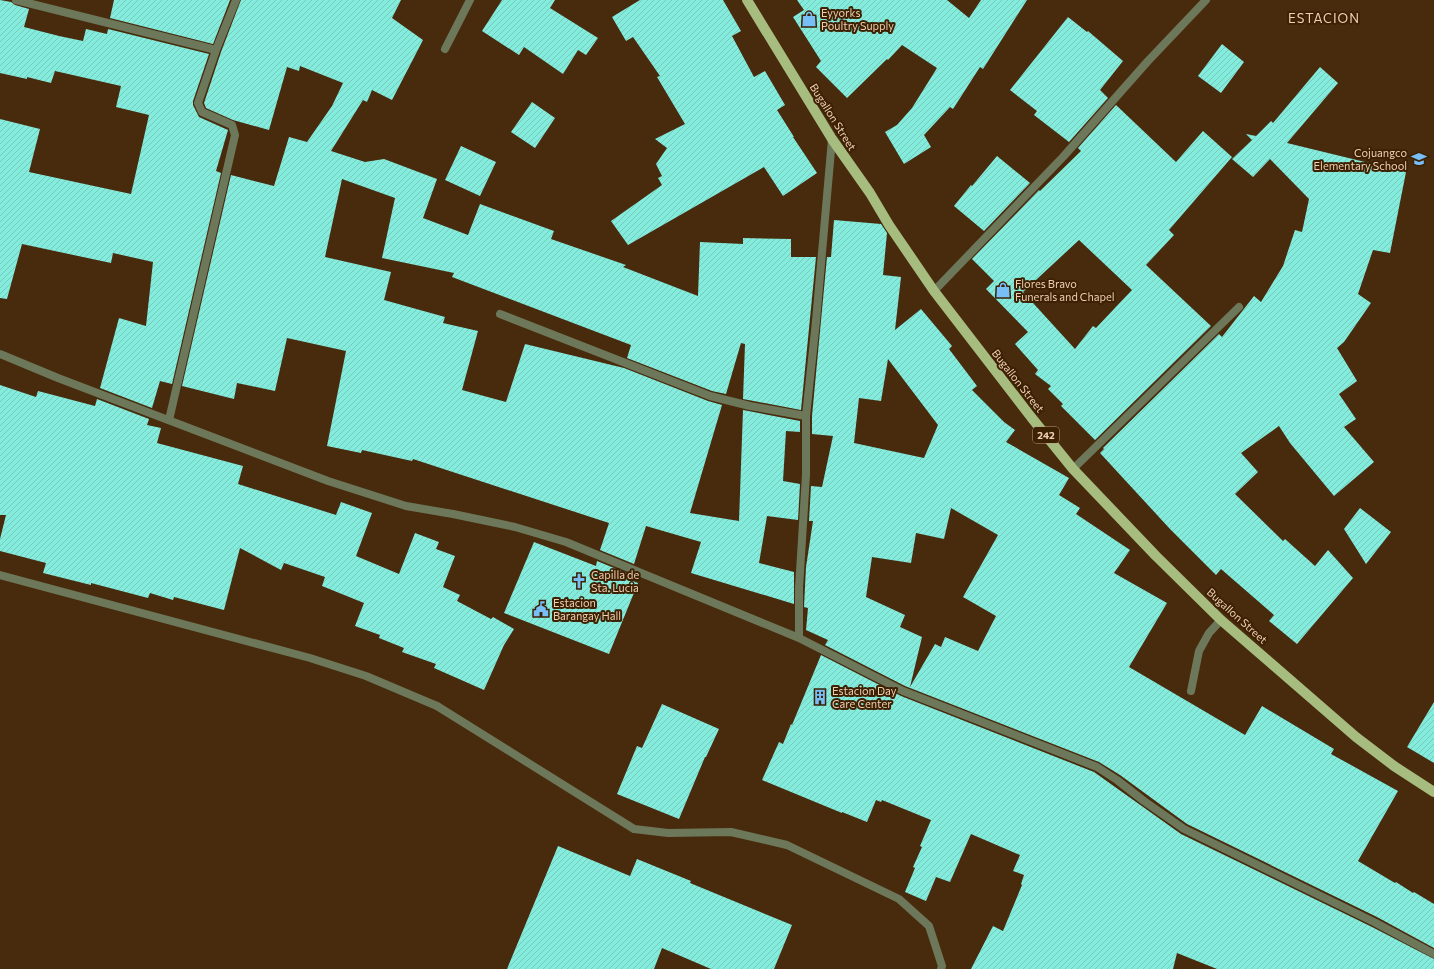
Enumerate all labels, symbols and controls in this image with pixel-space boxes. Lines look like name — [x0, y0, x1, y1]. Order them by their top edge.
place label: Eyyorks Poultry Supply — [821, 6, 894, 32]
shop icon: Eyyorks Poultry Supply — [800, 10, 818, 28]
district label: ESTACION — [1288, 10, 1360, 26]
street label: Bugallon Street — [808, 81, 859, 153]
place label: Cojuangco Elementary School — [1314, 146, 1407, 172]
school or university icon: Cojuangco Elementary School — [1410, 150, 1428, 168]
place label: Flores Bravo Funerals and Chapel — [1015, 277, 1115, 303]
shop icon: Flores Bravo Funerals and Chapel — [994, 281, 1012, 299]
street label: Bugallon Street — [990, 347, 1047, 415]
road number: 242 — [1033, 427, 1059, 443]
place label: Capilla de Sta. Lucia — [591, 568, 639, 594]
church icon: Capilla de Sta. Lucia — [570, 572, 588, 590]
street label: Bugallon Street — [1205, 585, 1270, 646]
place label: Estacion Barangay Hall — [553, 596, 621, 622]
public building icon: Estacion Barangay Hall — [532, 600, 550, 618]
place label: Estacion Day Care Center — [832, 684, 897, 710]
building icon: Estacion Day Care Center — [811, 688, 829, 706]

